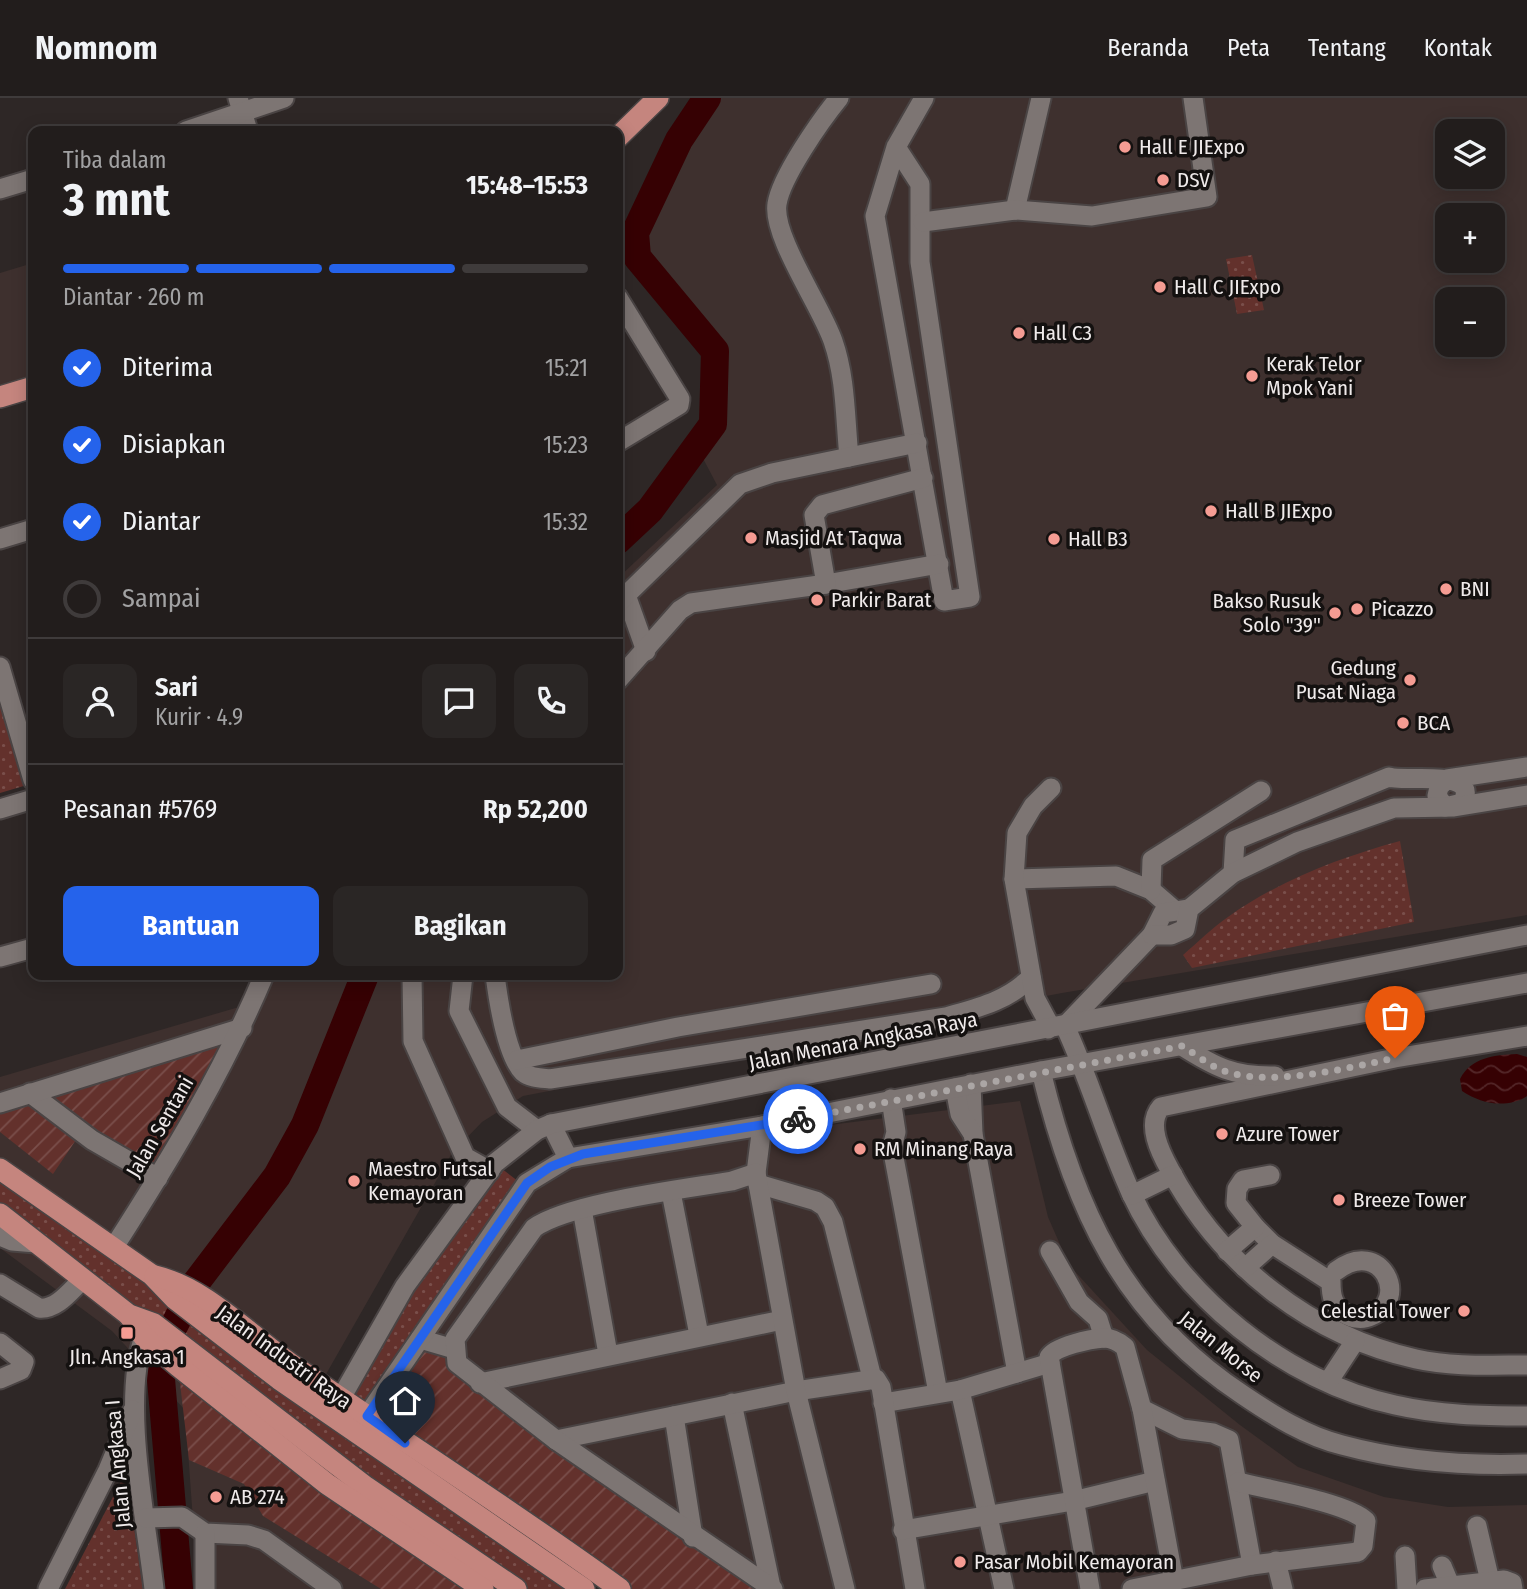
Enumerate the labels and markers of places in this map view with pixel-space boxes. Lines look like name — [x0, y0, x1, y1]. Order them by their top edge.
place label: Hall E JIExpo — [1139, 134, 1245, 160]
marker: Hall E JIExpo — [1117, 139, 1133, 155]
place label: DSV — [1177, 167, 1210, 193]
marker: DSV — [1155, 172, 1171, 188]
place label: Hall C JIExpo — [1174, 274, 1281, 300]
marker: Hall C JIExpo — [1152, 279, 1168, 295]
place label: Hall C3 — [1033, 320, 1092, 346]
marker: Hall C3 — [1011, 325, 1027, 341]
place label: Kerak Telor Mpok Yani — [1266, 351, 1362, 401]
marker: Kerak Telor Mpok Yani — [1244, 368, 1260, 384]
place label: Hall B JIExpo — [1225, 498, 1333, 524]
marker: Hall B JIExpo — [1203, 503, 1219, 519]
place label: Masjid At Taqwa — [765, 525, 903, 551]
place label: Hall B3 — [1068, 526, 1128, 552]
marker: Masjid At Taqwa — [743, 530, 759, 546]
marker: Hall B3 — [1046, 531, 1062, 547]
place label: BNI — [1460, 576, 1490, 602]
marker: BNI — [1438, 581, 1454, 597]
place label: Parkir Barat — [831, 587, 932, 613]
place label: Bakso Rusuk Solo "39" — [1212, 588, 1321, 638]
marker: Parkir Barat — [809, 592, 825, 608]
place label: Picazzo — [1371, 596, 1434, 622]
marker: Picazzo — [1349, 601, 1365, 617]
marker: Bakso Rusuk Solo "39" — [1327, 605, 1343, 621]
place label: Gedung Pusat Niaga — [1296, 655, 1396, 705]
marker: Gedung Pusat Niaga — [1402, 672, 1418, 688]
place label: BCA — [1417, 710, 1450, 736]
marker: BCA — [1395, 715, 1411, 731]
pin — [1365, 986, 1425, 1058]
place label: Azure Tower — [1236, 1121, 1340, 1147]
marker: Azure Tower — [1214, 1126, 1230, 1142]
place label: RM Minang Raya — [874, 1136, 1013, 1162]
marker: RM Minang Raya — [852, 1141, 868, 1157]
place label: Maestro Futsal Kemayoran — [368, 1156, 493, 1206]
marker: Maestro Futsal Kemayoran — [346, 1173, 362, 1189]
place label: Breeze Tower — [1353, 1187, 1467, 1213]
marker: Breeze Tower — [1331, 1192, 1347, 1208]
place label: Celestial Tower — [1321, 1298, 1451, 1324]
marker: Celestial Tower — [1456, 1303, 1472, 1319]
marker: Jln. Angkasa 1 — [119, 1325, 135, 1341]
place label: Jln. Angkasa 1 — [69, 1344, 185, 1370]
pin — [375, 1371, 435, 1443]
place label: AB 274 — [230, 1484, 285, 1510]
marker: AB 274 — [208, 1489, 224, 1505]
place label: Pasar Mobil Kemayoran — [974, 1549, 1174, 1575]
marker: Pasar Mobil Kemayoran — [952, 1554, 968, 1570]

